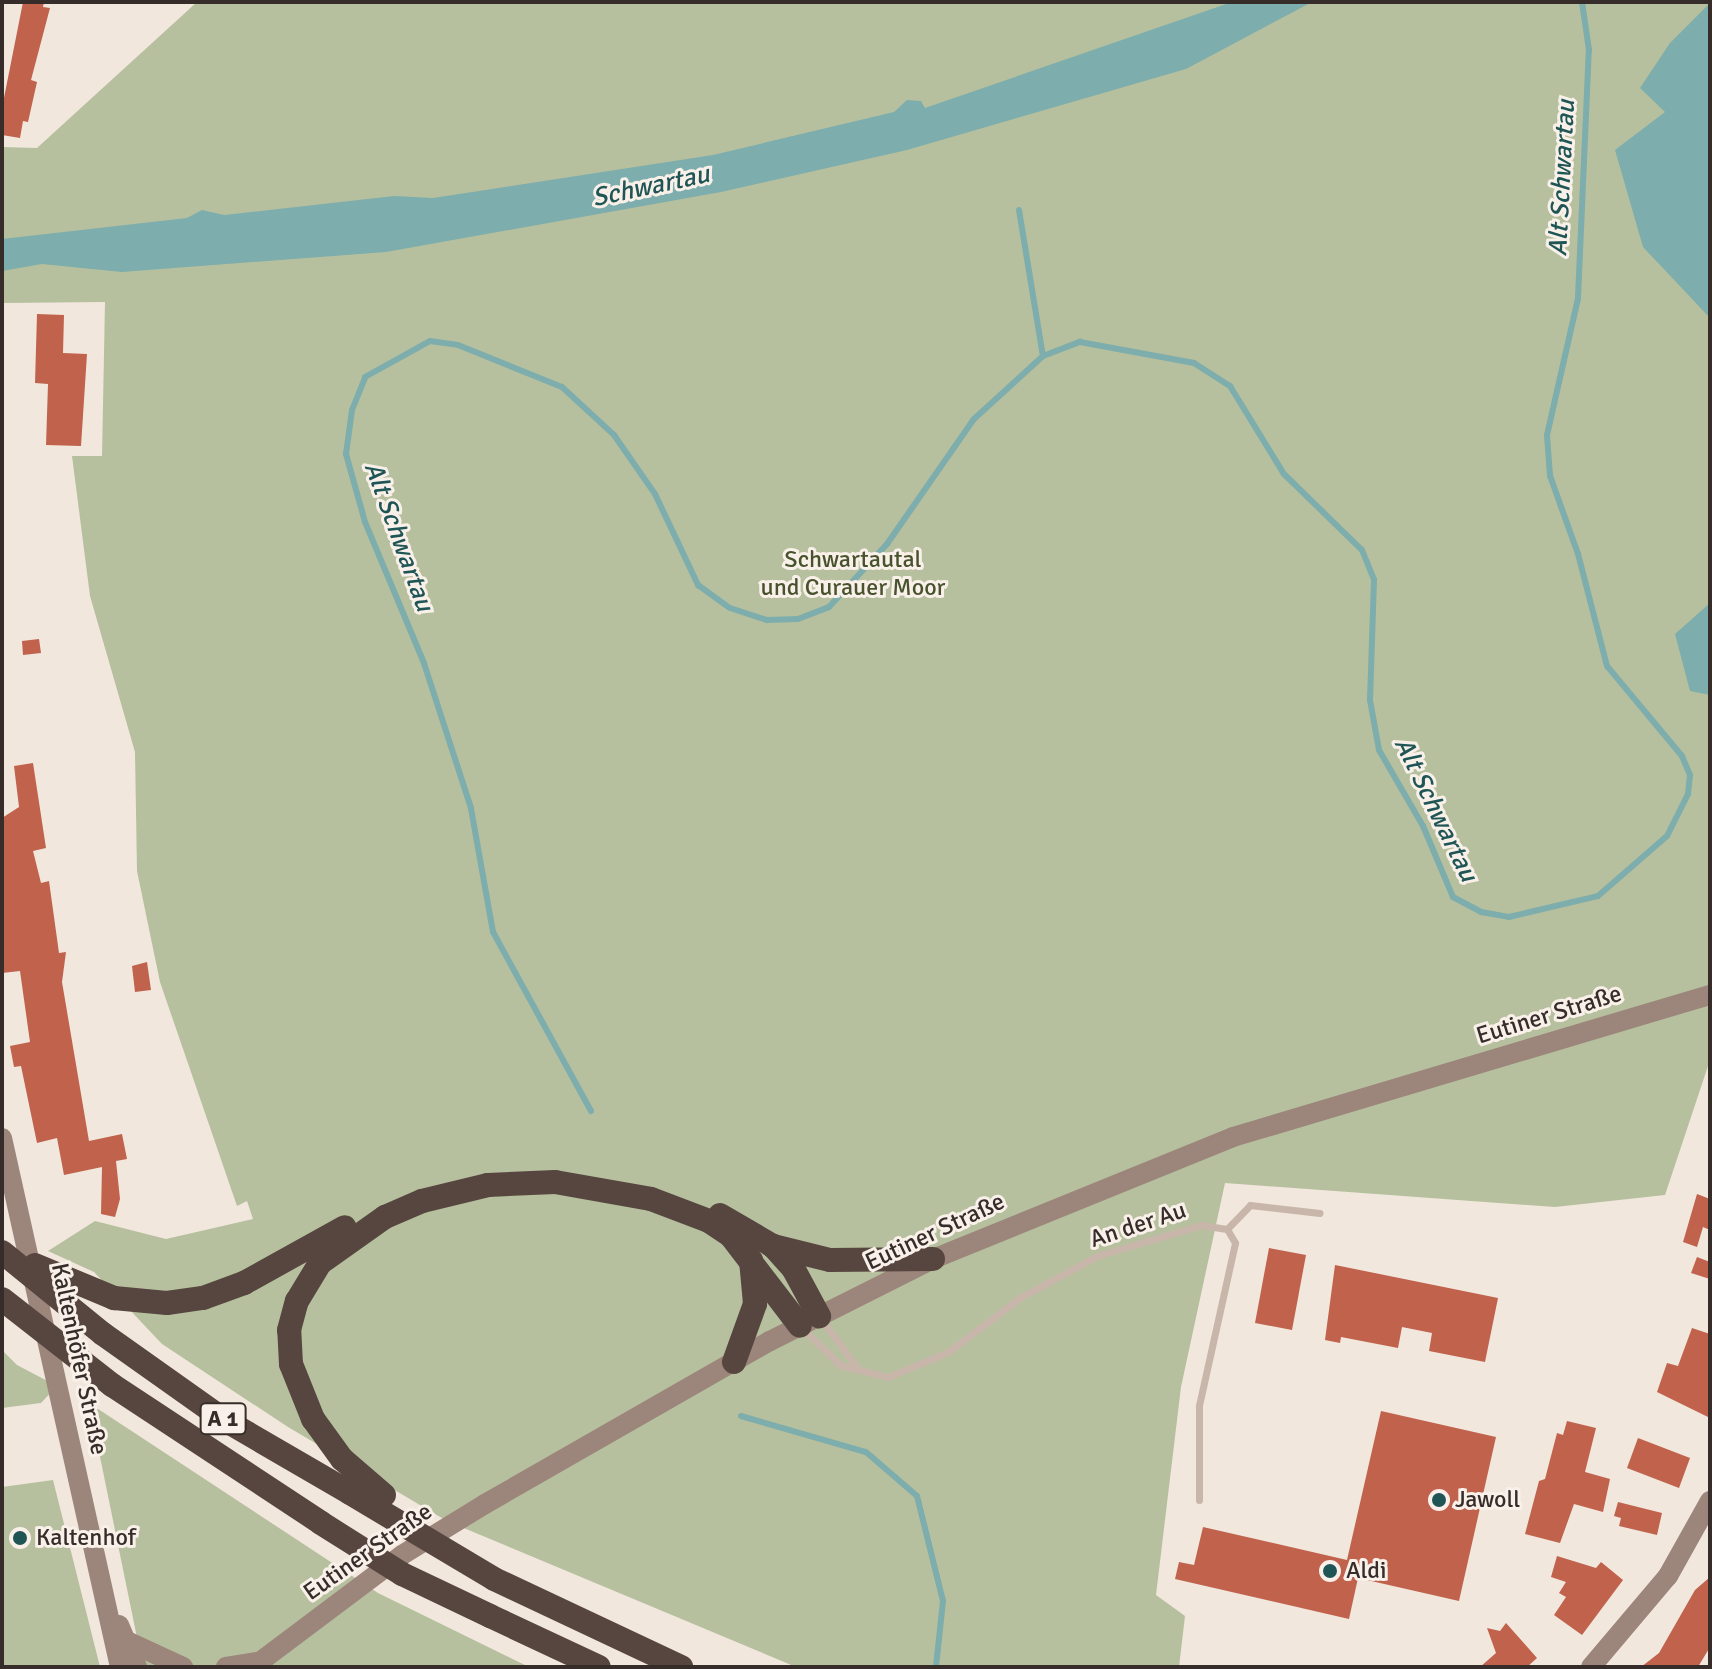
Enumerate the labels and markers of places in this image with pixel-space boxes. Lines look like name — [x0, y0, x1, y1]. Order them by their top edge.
place label: Jawoll — [1455, 1486, 1520, 1514]
marker: Jawoll — [1430, 1491, 1448, 1509]
place label: Kaltenhof — [36, 1524, 136, 1552]
marker: Kaltenhof — [11, 1529, 29, 1547]
place label: Aldi — [1346, 1557, 1386, 1585]
marker: Aldi — [1321, 1562, 1339, 1580]

